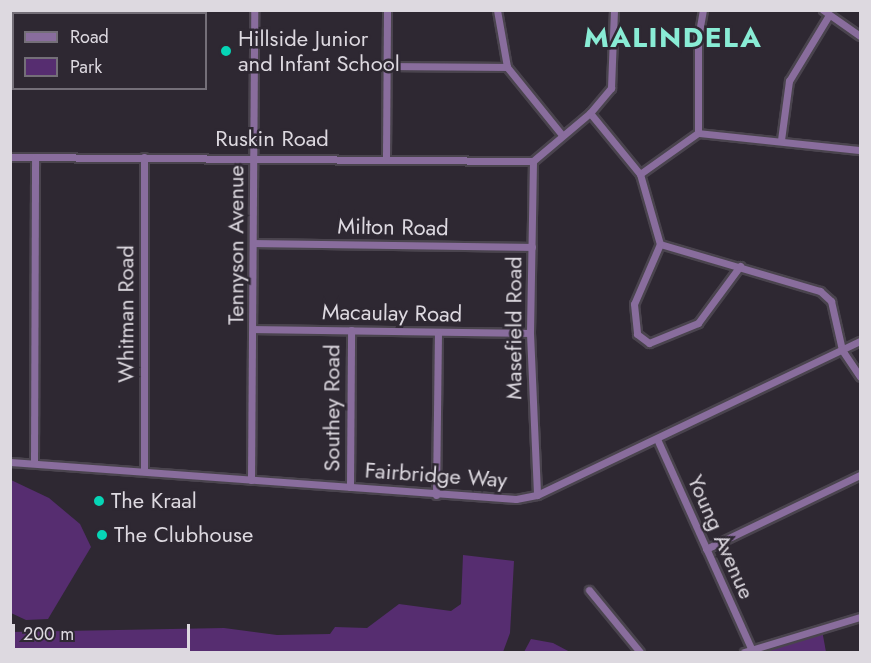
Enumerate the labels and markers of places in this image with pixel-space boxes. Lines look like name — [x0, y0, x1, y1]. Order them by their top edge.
place label: Hillside Junior and Infant School — [238, 25, 400, 76]
marker: Hillside Junior and Infant School — [219, 44, 233, 58]
place label: The Kraal — [111, 488, 197, 514]
marker: The Kraal — [92, 494, 106, 508]
place label: The Clubhouse — [114, 522, 253, 548]
marker: The Clubhouse — [95, 528, 109, 542]

